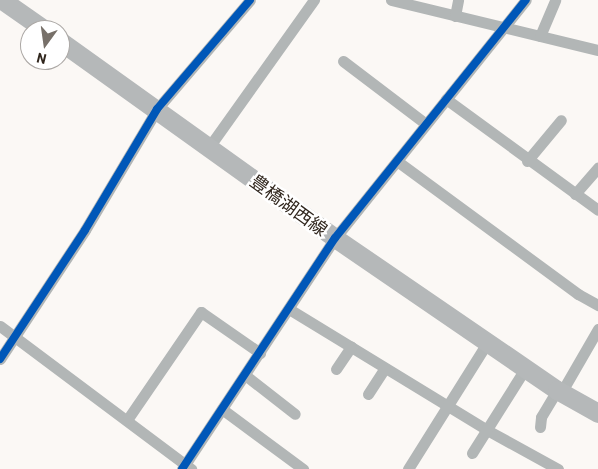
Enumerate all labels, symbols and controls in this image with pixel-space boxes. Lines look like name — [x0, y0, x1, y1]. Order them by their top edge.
north arrow — [20, 20, 70, 70]
text: N — [35, 50, 48, 68]
street label: 豊橋湖西線 — [246, 170, 332, 240]

